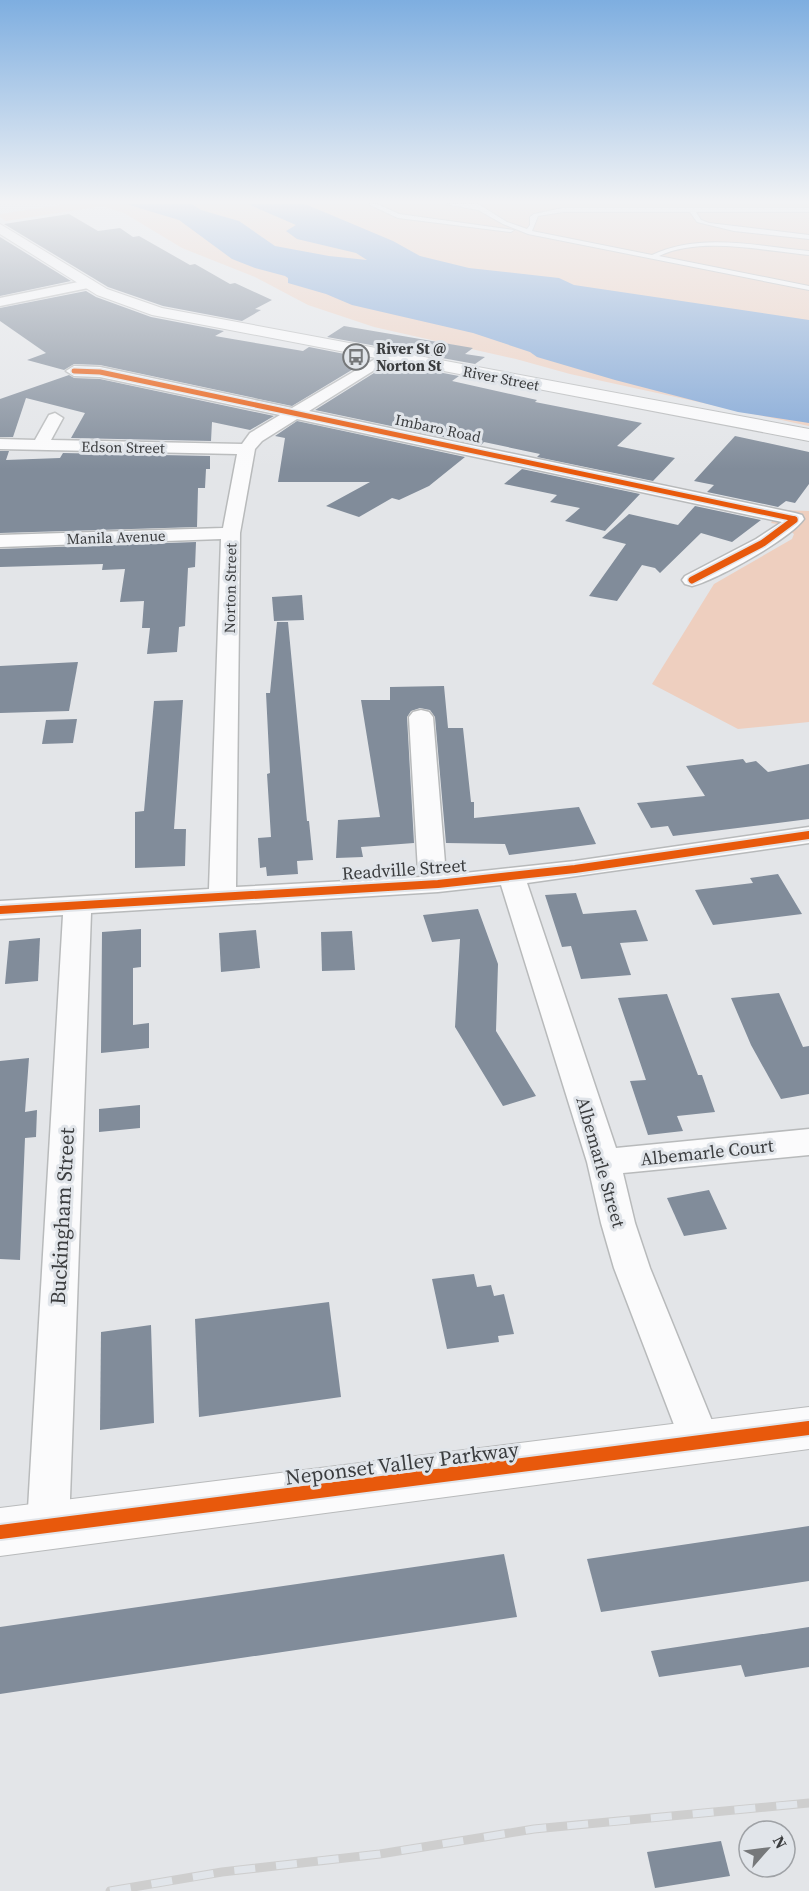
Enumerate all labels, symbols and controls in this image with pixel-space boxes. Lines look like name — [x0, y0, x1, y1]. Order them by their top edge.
place label: River St @ Norton St — [376, 338, 446, 376]
bus stop icon: River St @ Norton St — [341, 342, 371, 372]
street label: River Street — [461, 360, 541, 396]
street label: Imbaro Road — [393, 409, 483, 447]
street label: Edson Street — [81, 436, 165, 458]
street label: Manila Avenue — [66, 525, 166, 549]
street label: Norton Street — [219, 543, 241, 633]
street label: Readville Street — [341, 852, 467, 886]
street label: Albemarle Street — [570, 1094, 632, 1230]
street label: Buckingham Street — [43, 1127, 81, 1305]
street label: Albemarle Court — [639, 1133, 775, 1171]
street label: Neponset Valley Parkway — [284, 1434, 521, 1492]
north arrow — [737, 1819, 797, 1879]
text: N — [768, 1832, 793, 1853]

